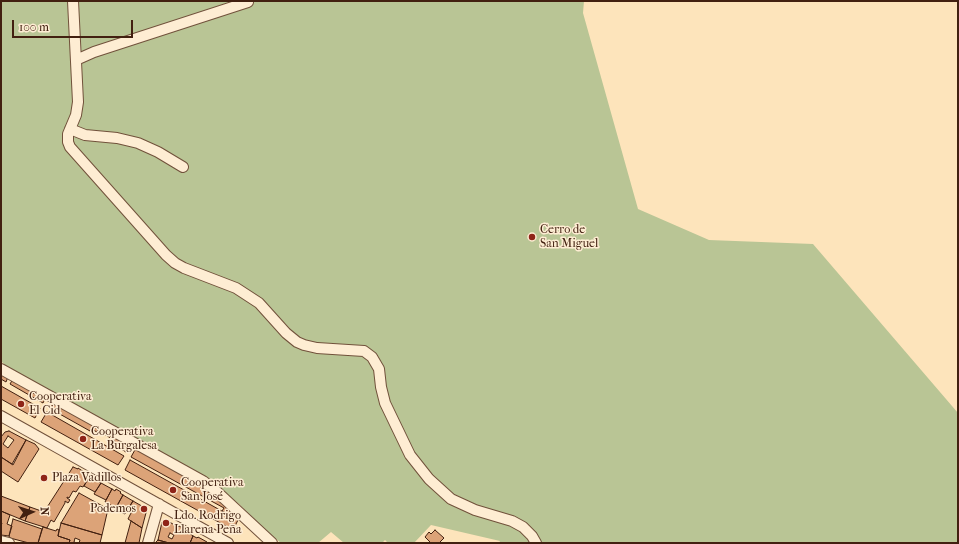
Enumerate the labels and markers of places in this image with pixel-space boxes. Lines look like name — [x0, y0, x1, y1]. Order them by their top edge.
place label: Cerro de San Miguel — [540, 223, 598, 251]
marker: Cerro de San Miguel — [527, 232, 537, 242]
place label: Cooperativa El Cid — [29, 390, 91, 418]
marker: Cooperativa El Cid — [16, 399, 26, 409]
place label: Cooperativa La Burgalesa — [91, 425, 157, 453]
marker: Cooperativa La Burgalesa — [78, 434, 88, 444]
place label: Plaza Vadillos — [52, 471, 121, 485]
marker: Plaza Vadillos — [39, 473, 49, 483]
place label: Cooperativa San José — [181, 476, 243, 504]
marker: Cooperativa San José — [168, 485, 178, 495]
place label: Podemos — [90, 502, 136, 516]
marker: Podemos — [139, 504, 149, 514]
place label: Ldo. Rodrigo Llarena Peña — [174, 509, 242, 537]
marker: Ldo. Rodrigo Llarena Peña — [161, 518, 171, 528]

